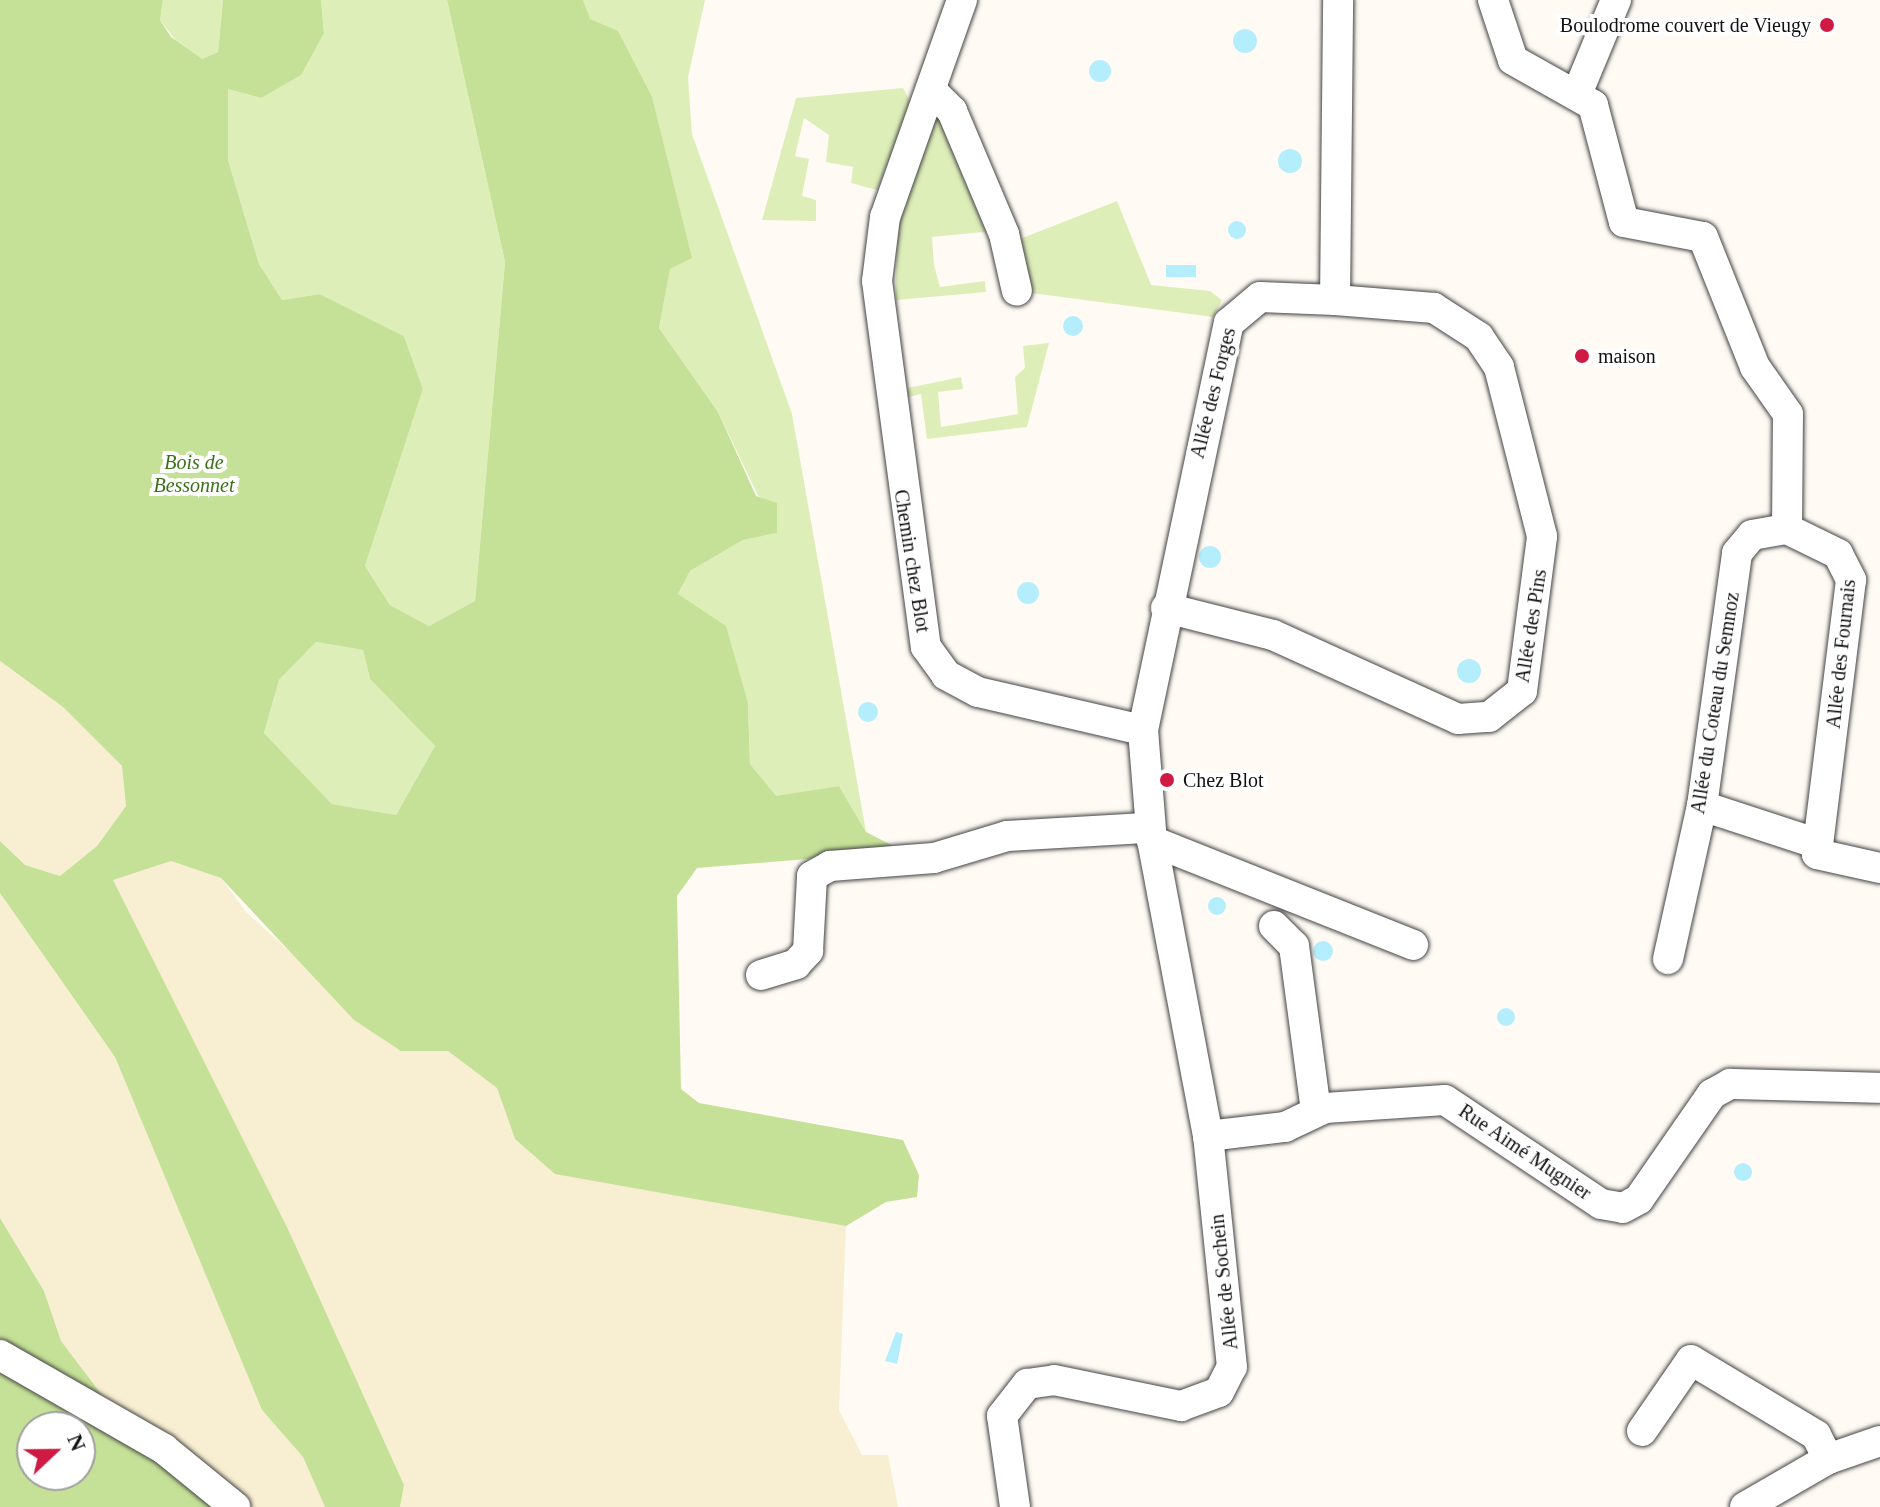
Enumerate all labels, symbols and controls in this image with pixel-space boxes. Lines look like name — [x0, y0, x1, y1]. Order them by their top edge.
place label: Boulodrome couvert de Vieugy — [1559, 13, 1811, 37]
marker: Boulodrome couvert de Vieugy — [1818, 16, 1836, 34]
street label: Allée des Forges — [1185, 325, 1241, 461]
place label: maison — [1598, 344, 1656, 368]
marker: maison — [1573, 347, 1591, 365]
park label: Bois de Bessonnet — [153, 450, 235, 497]
street label: Chemin chez Blot — [889, 488, 935, 634]
street label: Allée des Pins — [1510, 568, 1552, 684]
street label: Allée des Fournais — [1821, 578, 1861, 730]
street label: Allée du Coteau du Semnoz — [1686, 590, 1744, 816]
place label: Chez Blot — [1183, 768, 1264, 792]
marker: Chez Blot — [1158, 771, 1176, 789]
street label: Rue Aimé Mugnier — [1454, 1099, 1596, 1205]
street label: Allée de Sochein — [1205, 1213, 1243, 1351]
north arrow — [16, 1411, 96, 1491]
text: N — [62, 1431, 91, 1455]

